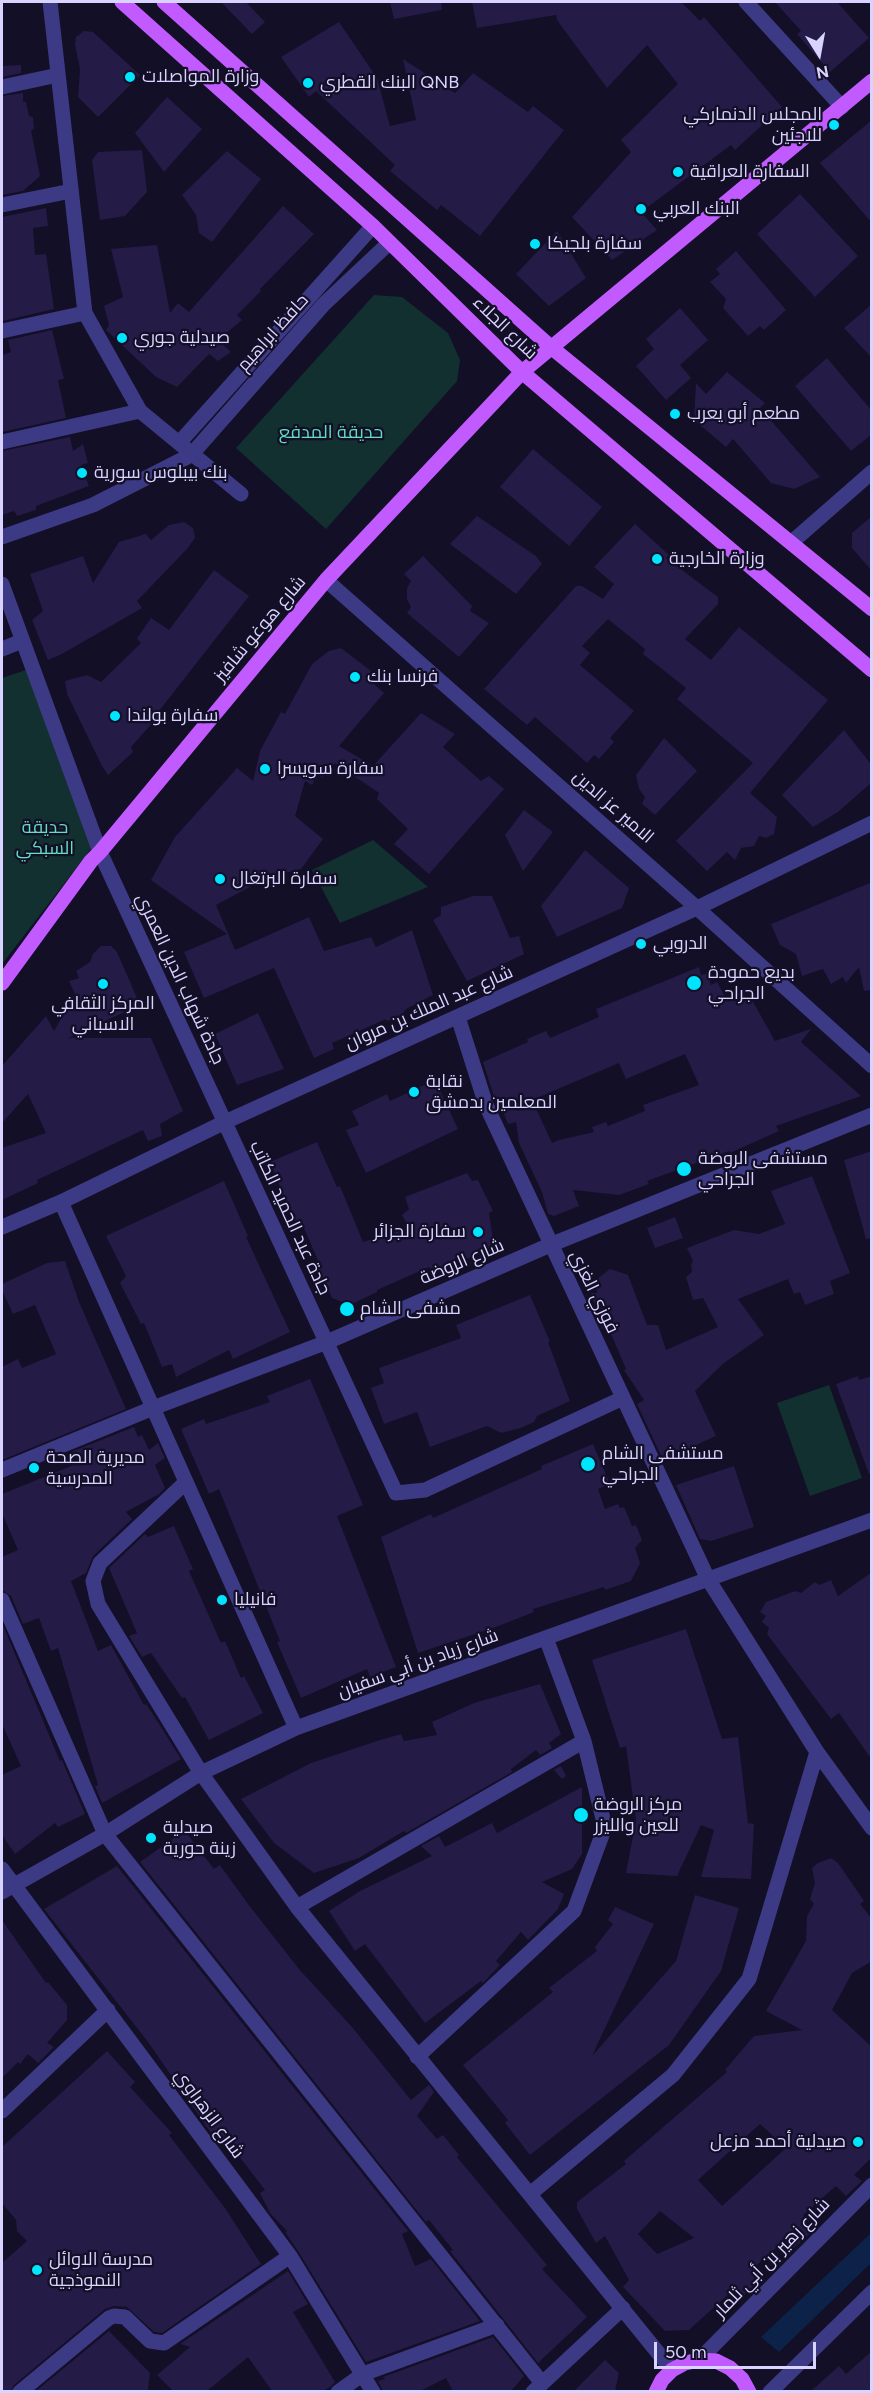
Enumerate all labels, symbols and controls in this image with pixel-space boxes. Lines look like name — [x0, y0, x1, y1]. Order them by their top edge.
north arrow — [789, 24, 849, 84]
text: N — [815, 62, 830, 83]
place label: وزارة المواصلات — [142, 66, 259, 88]
marker: وزارة المواصلات — [123, 70, 137, 84]
place label: البنك القطري QNB — [320, 72, 459, 94]
marker: البنك القطري QNB — [301, 76, 315, 90]
place label: المجلس الدنماركي للاجئين — [683, 104, 822, 146]
marker: المجلس الدنماركي للاجئين — [827, 118, 841, 132]
place label: السفارة العراقية — [690, 161, 810, 183]
marker: السفارة العراقية — [671, 165, 685, 179]
place label: البنك العربي — [653, 198, 740, 220]
marker: البنك العربي — [634, 202, 648, 216]
place label: سفارة بلجيكا — [547, 233, 642, 255]
marker: سفارة بلجيكا — [528, 237, 542, 251]
street label: حافظ ابراهيم — [233, 290, 313, 376]
street label: شارع الجلاء — [468, 292, 542, 364]
place label: صيدلية جوري — [134, 327, 230, 349]
marker: صيدلية جوري — [115, 331, 129, 345]
place label: مطعم أبو يعرب — [687, 403, 800, 425]
marker: مطعم أبو يعرب — [668, 407, 682, 421]
park label: حديقة المدفع — [279, 422, 383, 444]
place label: بنك بيبلوس سورية — [94, 462, 227, 484]
marker: بنك بيبلوس سورية — [75, 466, 89, 480]
place label: وزارة الخارجية — [669, 548, 764, 570]
marker: وزارة الخارجية — [650, 552, 664, 566]
street label: شارع هوغو شافيز — [210, 572, 310, 686]
place label: فرنسا بنك — [367, 666, 438, 688]
marker: فرنسا بنك — [348, 670, 362, 684]
place label: سفارة بولندا — [127, 705, 218, 727]
marker: سفارة بولندا — [108, 709, 122, 723]
place label: سفارة سويسرا — [277, 758, 384, 780]
marker: سفارة سويسرا — [258, 762, 272, 776]
street label: الامير عز الدين — [568, 766, 658, 848]
park label: حديقة السبكي — [16, 817, 74, 860]
place label: سفارة البرتغال — [232, 868, 337, 890]
marker: سفارة البرتغال — [213, 872, 227, 886]
street label: جادة شهاب الدين العمري — [131, 890, 229, 1068]
place label: الدروبي — [653, 933, 708, 955]
marker: الدروبي — [634, 937, 648, 951]
street label: شارع عبد الملك بن مروان — [342, 961, 516, 1055]
place label: بديع حمودة الجراحي — [708, 962, 795, 1004]
marker: بديع حمودة الجراحي — [685, 974, 703, 992]
marker: المركز الثقافي الاسباني — [96, 977, 110, 991]
place label: المركز الثقافي الاسباني — [51, 993, 155, 1036]
place label: نقابة المعلمين بدمشق — [426, 1071, 557, 1114]
marker: نقابة المعلمين بدمشق — [407, 1085, 421, 1099]
street label: جادة عبد الحميد الكاتب — [245, 1137, 335, 1299]
place label: مستشفى الروضة الجراحي — [698, 1148, 828, 1190]
marker: مستشفى الروضة الجراحي — [675, 1160, 693, 1178]
place label: سفارة الجزائر — [374, 1221, 466, 1243]
marker: سفارة الجزائر — [471, 1225, 485, 1239]
street label: شارع الروضة — [417, 1235, 507, 1289]
street label: فوزي الغزي — [565, 1247, 623, 1337]
place label: مشفى الشام — [360, 1298, 461, 1320]
marker: مشفى الشام — [338, 1300, 356, 1318]
place label: مستشفى الشام الجراحي — [602, 1443, 724, 1486]
place label: مديرية الصحة المدرسية — [46, 1447, 145, 1490]
marker: مستشفى الشام الجراحي — [579, 1455, 597, 1473]
marker: مديرية الصحة المدرسية — [27, 1461, 41, 1475]
place label: فانيليا — [234, 1589, 276, 1611]
marker: فانيليا — [215, 1593, 229, 1607]
street label: شارع زياد بن أبي سفيان — [335, 1625, 501, 1703]
place label: مركز الروضة للعين والليزر — [594, 1794, 682, 1836]
marker: مركز الروضة للعين والليزر — [572, 1806, 590, 1824]
place label: صيدلية زينة حورية — [163, 1817, 236, 1860]
marker: صيدلية زينة حورية — [144, 1831, 158, 1845]
street label: شارع الزهراوي — [169, 2065, 249, 2163]
place label: صيدلية أحمد مزعل — [710, 2131, 846, 2153]
marker: صيدلية أحمد مزعل — [851, 2135, 865, 2149]
street label: شارع زهير بن أبي ثلمار — [709, 2194, 835, 2322]
place label: مدرسة الاوائل النموذجية — [49, 2249, 153, 2292]
marker: مدرسة الاوائل النموذجية — [30, 2263, 44, 2277]
scale bar — [657, 2330, 819, 2368]
text: 50 m — [665, 2341, 707, 2363]

